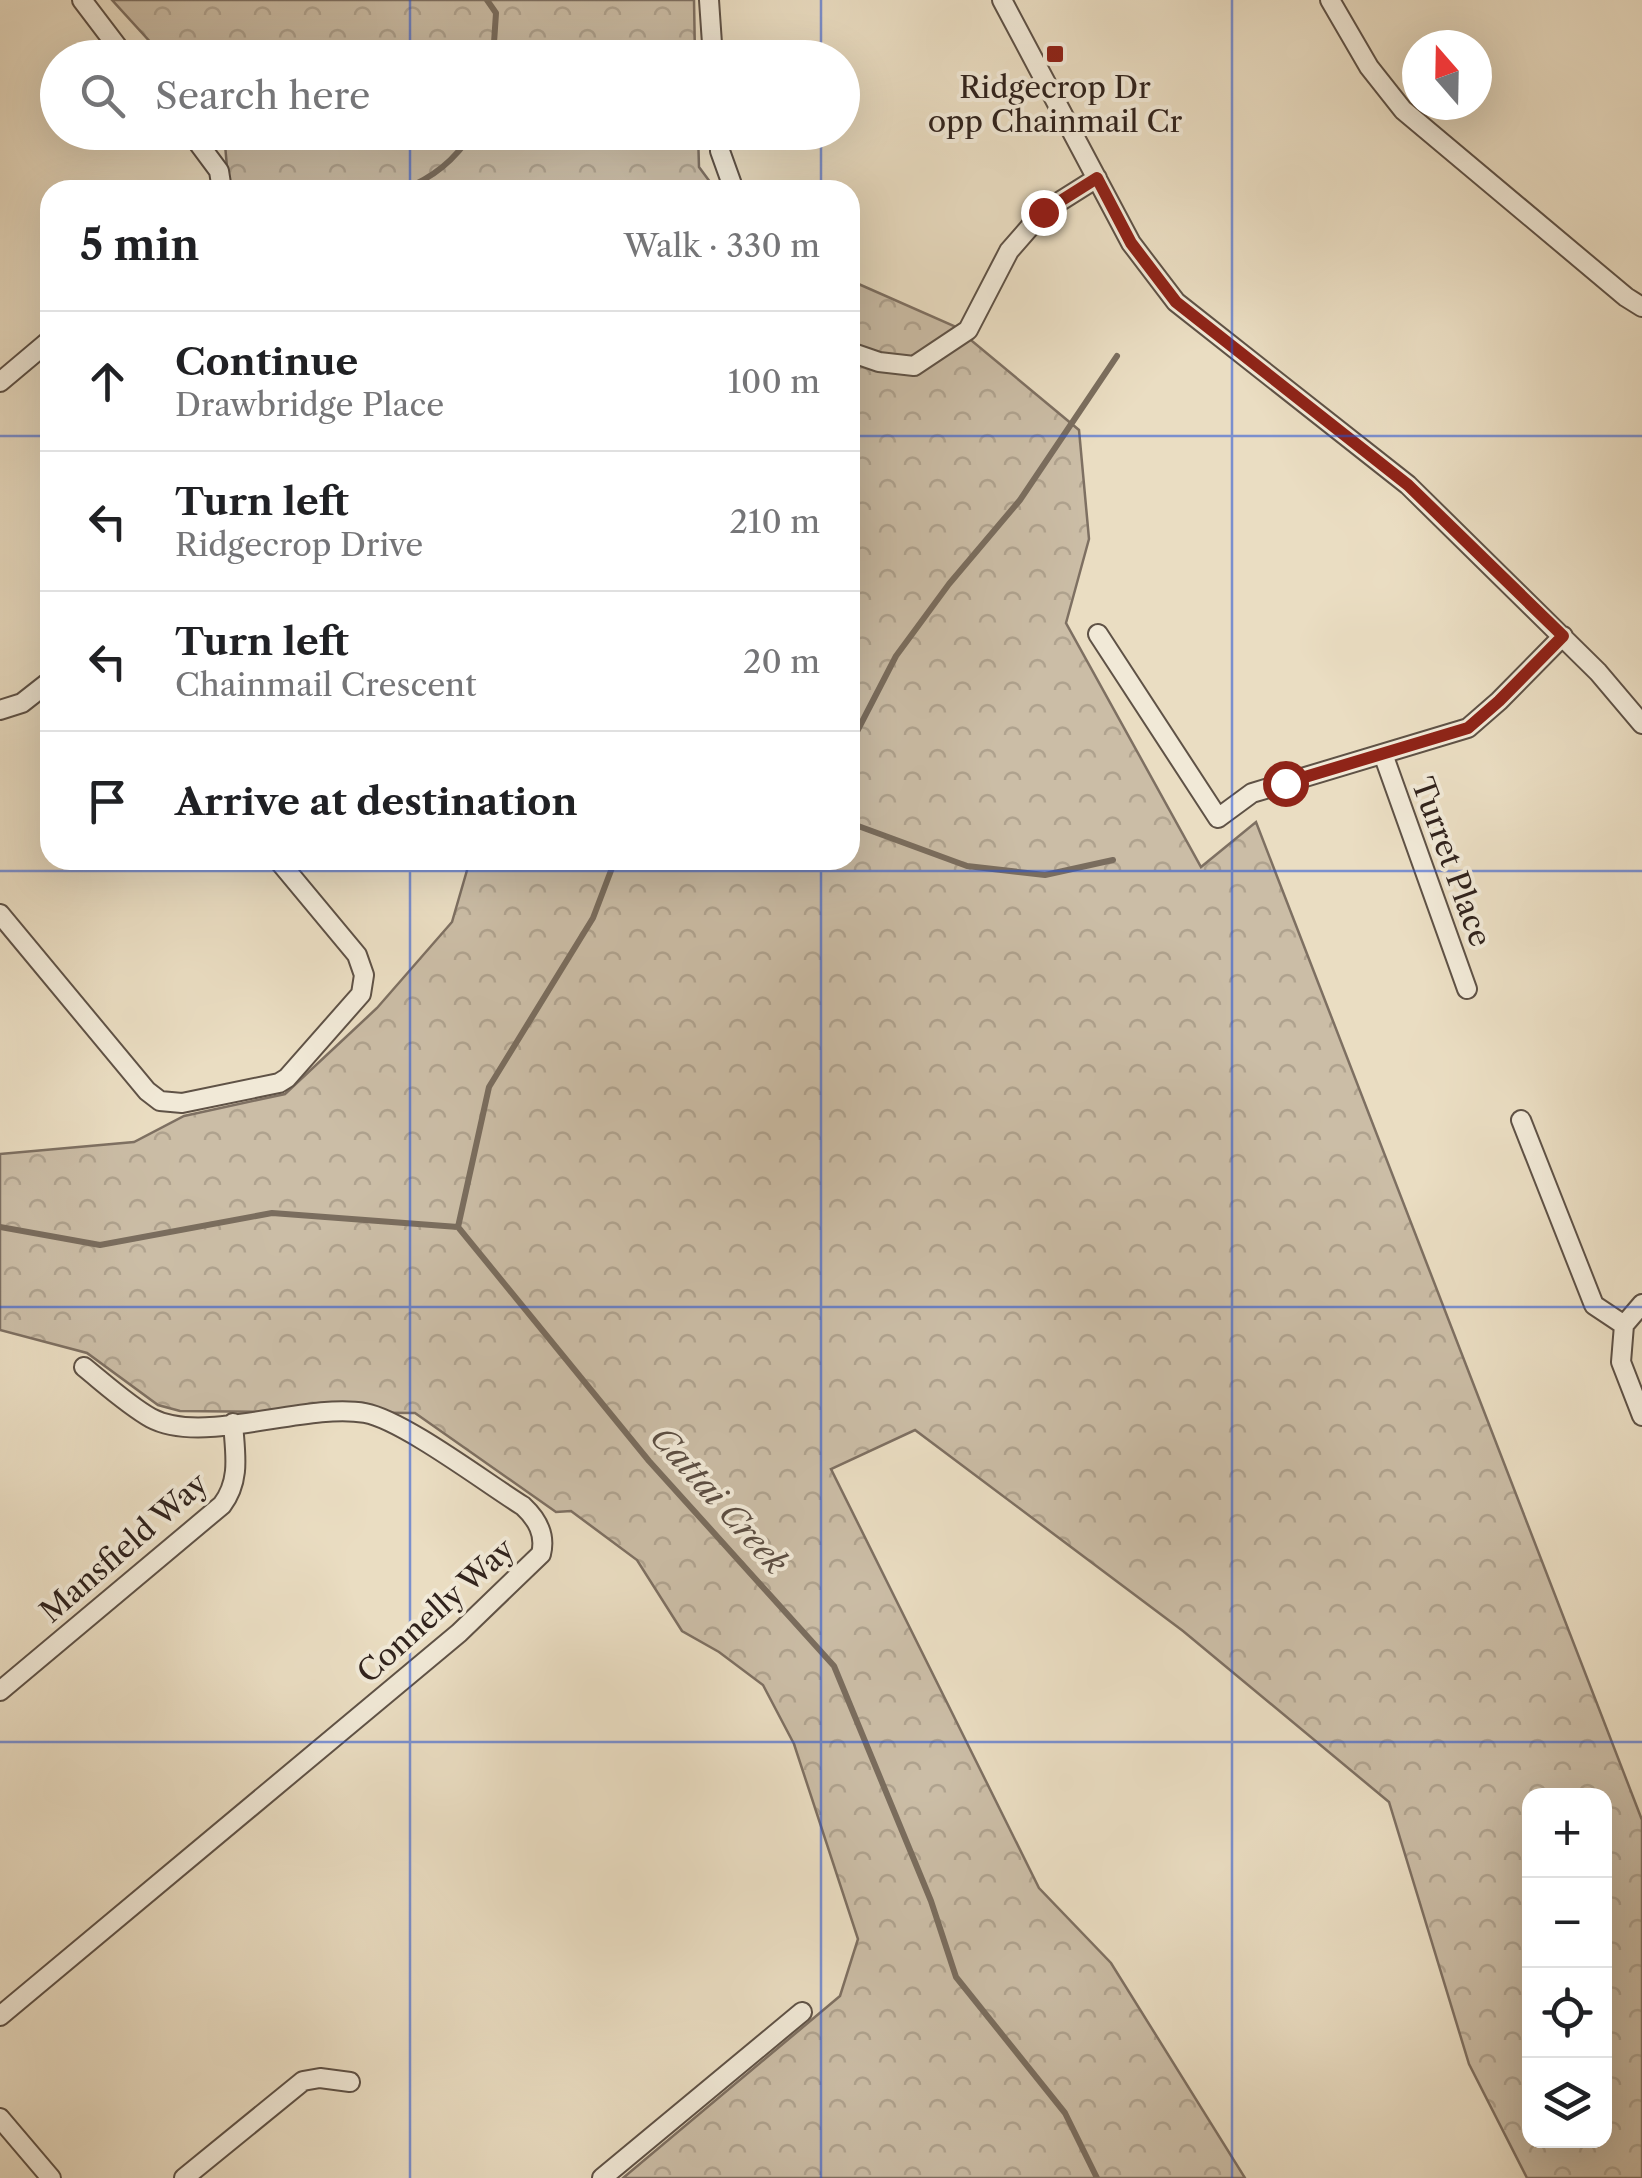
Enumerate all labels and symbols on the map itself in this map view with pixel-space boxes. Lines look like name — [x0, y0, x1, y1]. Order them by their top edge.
north arrow — [1402, 30, 1492, 120]
marker: Ridgecrop Dr opp Chainmail Cr — [1044, 43, 1066, 65]
place label: Ridgecrop Dr opp Chainmail Cr — [928, 69, 1183, 140]
route end — [1021, 190, 1067, 236]
route start — [1263, 761, 1309, 807]
street label: Turret Place — [1404, 772, 1499, 951]
water label: Cattai Creek — [643, 1418, 796, 1582]
street label: Mansfield Way — [32, 1465, 215, 1630]
street label: Connelly Way — [350, 1530, 522, 1691]

